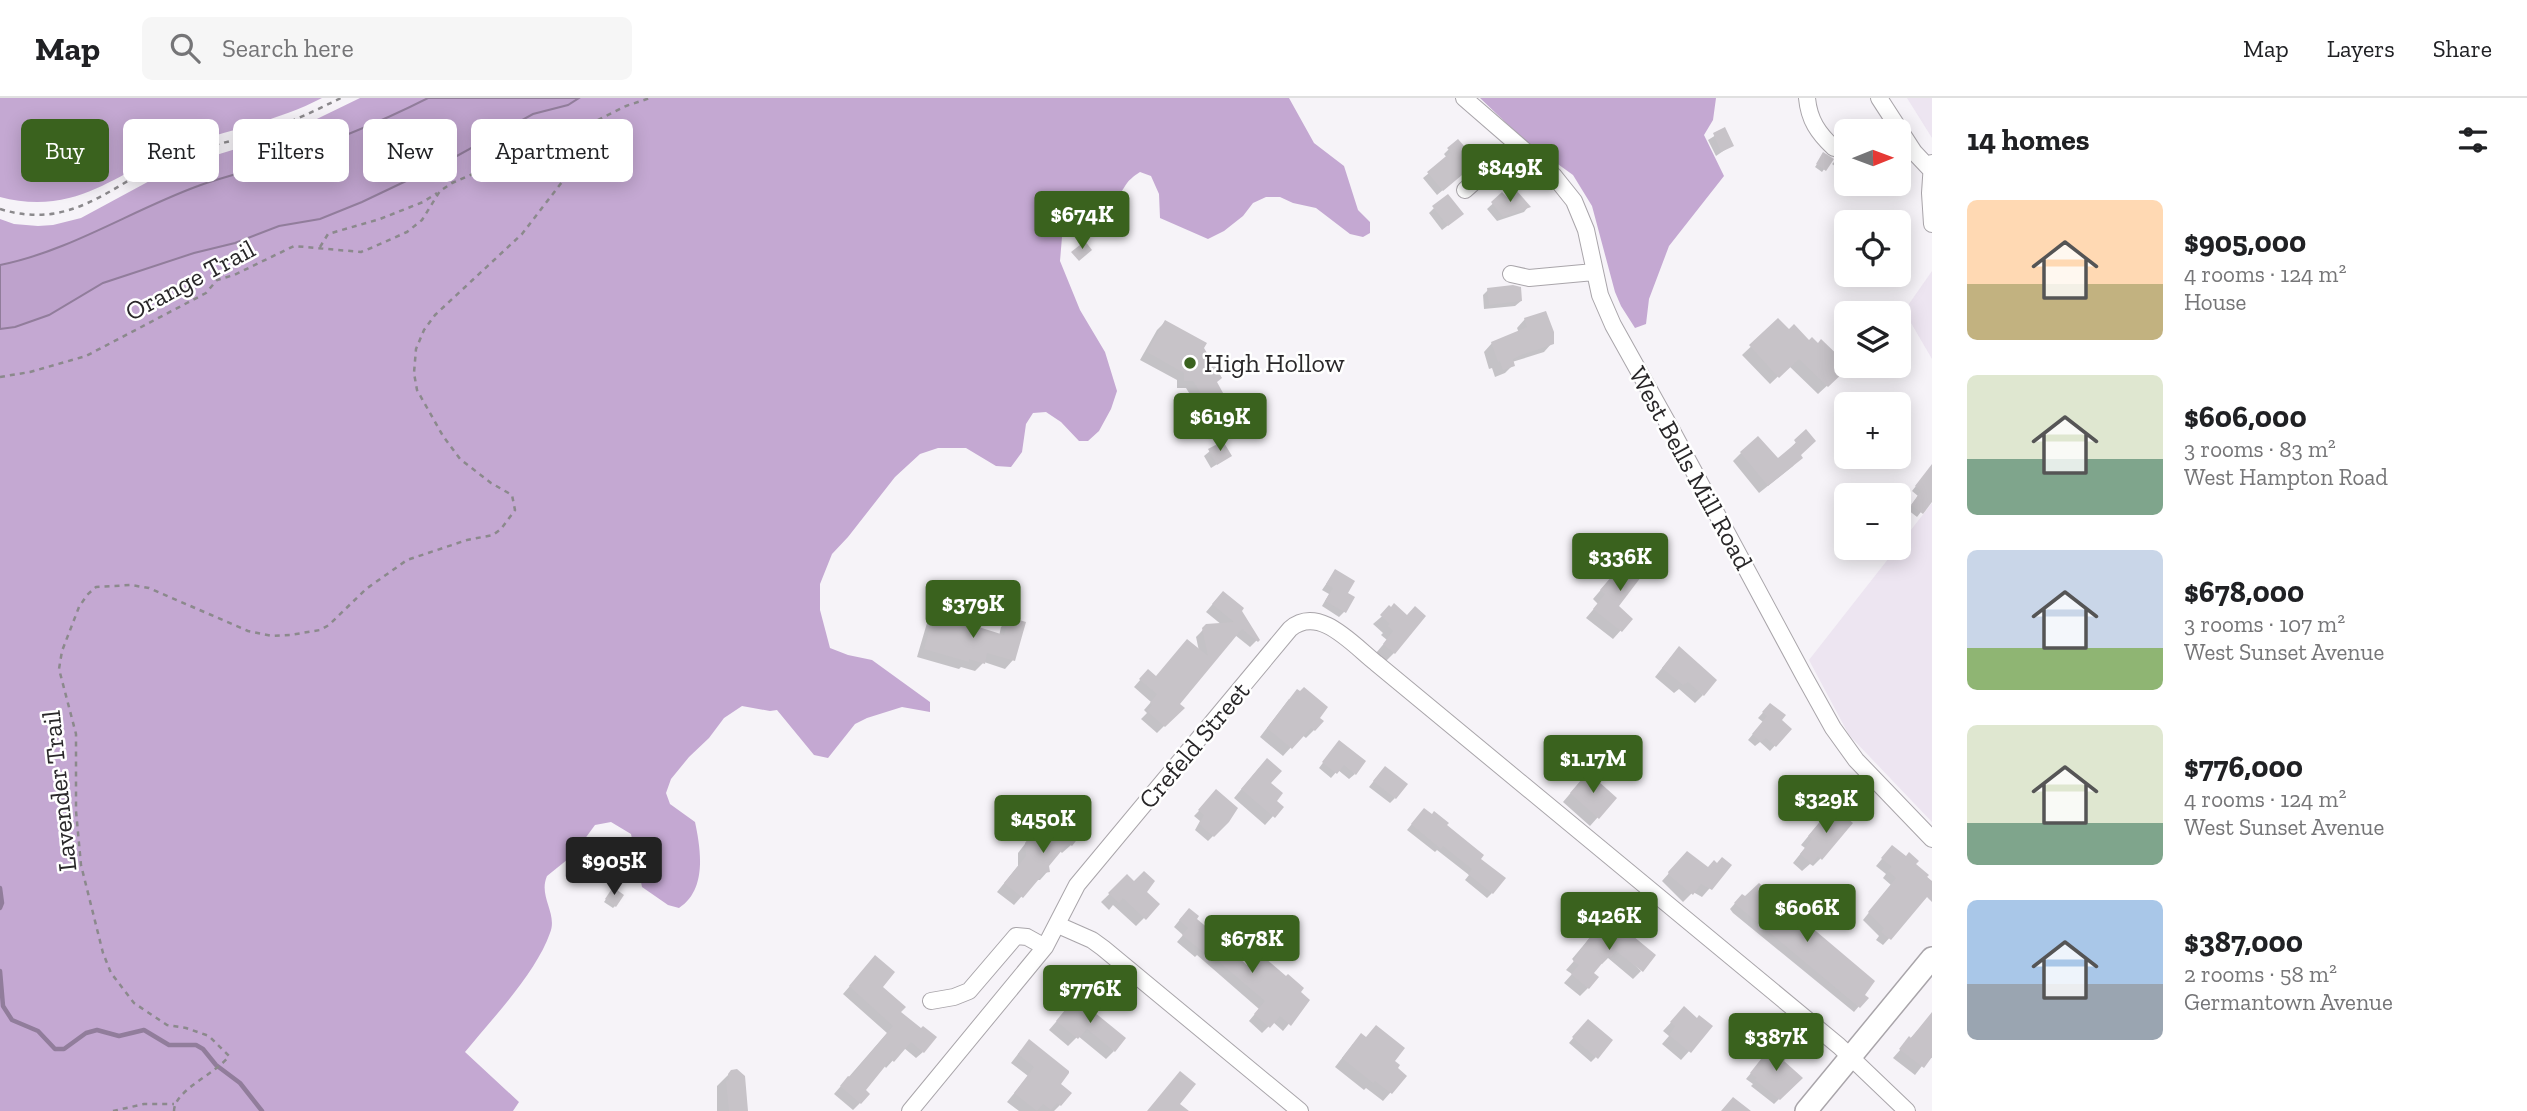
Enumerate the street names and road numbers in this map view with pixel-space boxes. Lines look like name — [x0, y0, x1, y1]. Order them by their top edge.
street label: Orange Trail — [120, 232, 261, 328]
street label: West Bells Mill Road — [1622, 361, 1760, 575]
street label: Crefeld Street — [1132, 675, 1257, 815]
street label: Lavender Trail — [35, 709, 83, 873]

